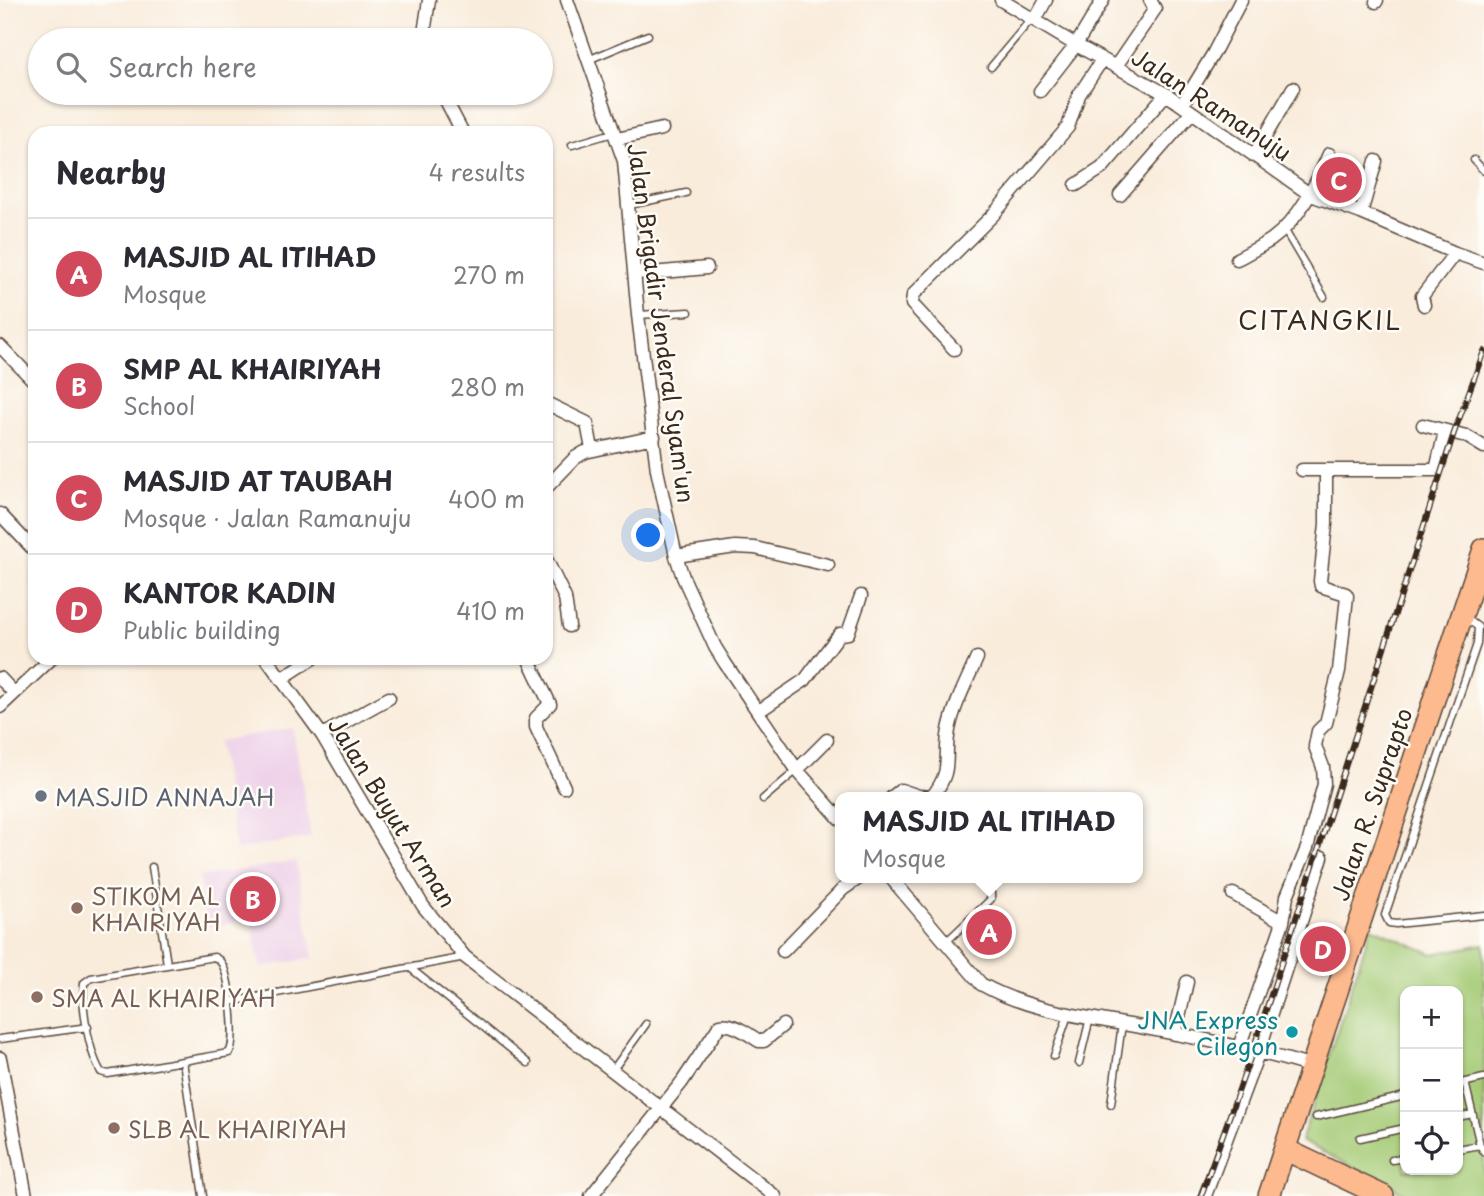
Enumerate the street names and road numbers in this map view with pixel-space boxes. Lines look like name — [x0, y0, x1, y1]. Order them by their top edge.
street label: Jalan Ramanuju — [1125, 39, 1299, 169]
street label: Jalan Brigadir Jenderal Syam'un — [619, 141, 705, 505]
street label: Jalan R. Suprapto — [1322, 703, 1420, 905]
street label: Jalan Buyut Arman — [320, 710, 466, 914]

